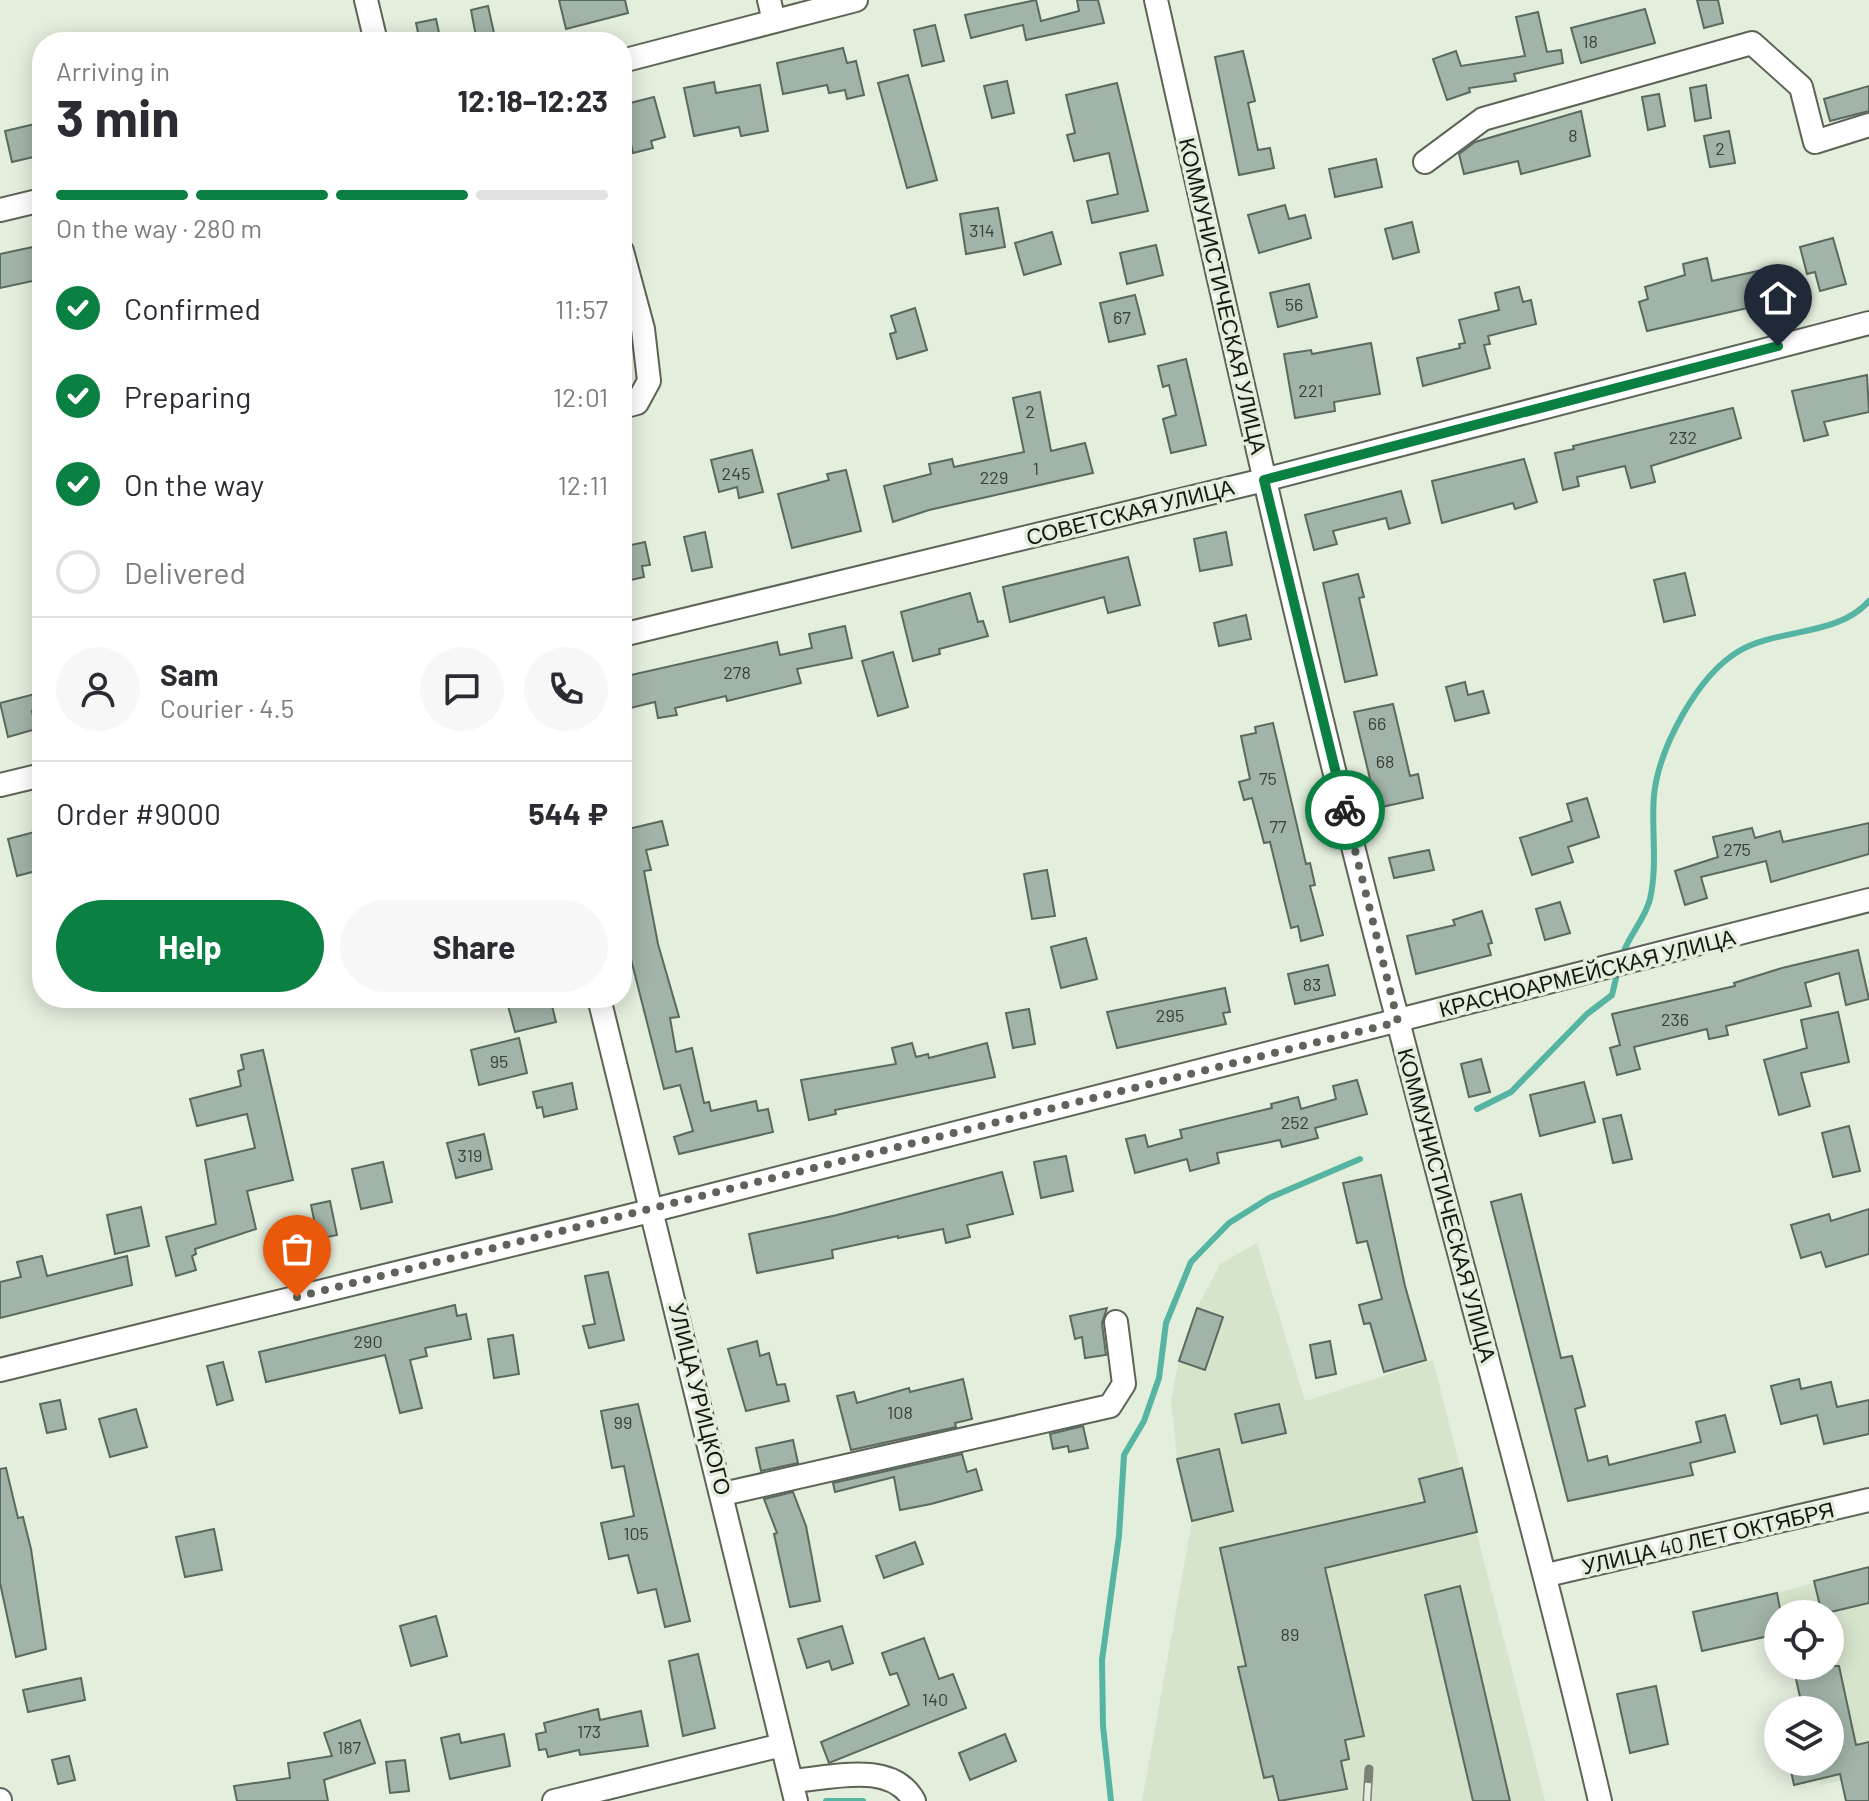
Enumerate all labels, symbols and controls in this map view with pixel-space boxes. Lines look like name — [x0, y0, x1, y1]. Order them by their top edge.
house number: 18 — [1582, 30, 1598, 52]
text: Arriving in — [56, 55, 170, 86]
text: 12:18–12:23 — [458, 82, 608, 118]
text: 3 min — [56, 85, 180, 147]
house number: 8 — [1568, 124, 1578, 146]
street label: КОММУНИСТИЧЕСКАЯ УЛИЦА — [1174, 135, 1273, 457]
house number: 2 — [1715, 137, 1725, 159]
text: On the way · 280 m — [56, 212, 262, 243]
house number: 314 — [969, 219, 995, 241]
pin — [1744, 264, 1812, 346]
icon: home — [1756, 276, 1800, 320]
icon: check — [56, 286, 100, 330]
text: Confirmed — [124, 290, 261, 326]
text: 11:57 — [555, 293, 608, 324]
house number: 56 — [1285, 293, 1303, 315]
house number: 67 — [1113, 306, 1131, 328]
icon: check — [56, 374, 100, 418]
text: Preparing — [124, 378, 251, 414]
house number: 221 — [1298, 379, 1324, 401]
text: 12:01 — [553, 381, 608, 412]
house number: 2 — [1025, 400, 1035, 422]
house number: 232 — [1669, 426, 1697, 448]
house number: 1 — [1033, 457, 1039, 479]
icon: check — [56, 462, 100, 506]
house number: 245 — [722, 462, 750, 484]
text: On the way — [124, 466, 264, 502]
house number: 229 — [980, 466, 1008, 488]
text: 12:11 — [558, 469, 608, 500]
street label: СОВЕТСКАЯ УЛИЦА — [1023, 473, 1237, 550]
text: Delivered — [124, 554, 246, 590]
button: person — [56, 647, 140, 731]
button: chat — [420, 647, 504, 731]
button: phone — [524, 647, 608, 731]
text: Sam — [160, 656, 219, 692]
house number: 278 — [723, 661, 751, 683]
text: Courier · 4.5 — [160, 692, 294, 723]
house number: 66 — [1368, 712, 1386, 734]
house number: 68 — [1376, 750, 1394, 772]
house number: 75 — [1259, 767, 1277, 789]
courier — [1305, 770, 1385, 850]
icon: bike — [1323, 788, 1367, 832]
text: Order #9000 — [56, 795, 221, 831]
text: 544 ₽ — [529, 795, 608, 831]
house number: 77 — [1269, 815, 1287, 837]
house number: 275 — [1723, 838, 1751, 860]
button: Help — [56, 900, 324, 992]
button: Share — [340, 900, 608, 992]
street label: КРАСНОАРМЕЙСКАЯ УЛИЦА — [1436, 922, 1738, 1022]
house number: 83 — [1303, 973, 1321, 995]
house number: 295 — [1156, 1004, 1184, 1026]
house number: 236 — [1661, 1008, 1689, 1030]
street label: КОММУНИСТИЧЕСКАЯ УЛИЦА — [1393, 1045, 1503, 1365]
house number: 95 — [490, 1050, 508, 1072]
house number: 252 — [1281, 1111, 1309, 1133]
house number: 319 — [458, 1144, 482, 1166]
pin — [263, 1215, 331, 1297]
icon: bag — [275, 1227, 319, 1271]
street label: УЛИЦА УРИЦКОГО — [664, 1300, 737, 1498]
house number: 290 — [353, 1330, 383, 1352]
house number: 108 — [887, 1401, 913, 1423]
house number: 99 — [614, 1411, 632, 1433]
street label: УЛИЦА 40 ЛЕТ ОКТЯБРЯ — [1579, 1495, 1837, 1580]
house number: 105 — [623, 1522, 649, 1544]
map controls — [1764, 1600, 1844, 1776]
button: locate — [1764, 1600, 1844, 1680]
house number: 89 — [1281, 1623, 1299, 1645]
house number: 140 — [922, 1688, 948, 1710]
button: layers — [1764, 1696, 1844, 1776]
house number: 173 — [577, 1720, 601, 1742]
house number: 187 — [337, 1736, 362, 1758]

